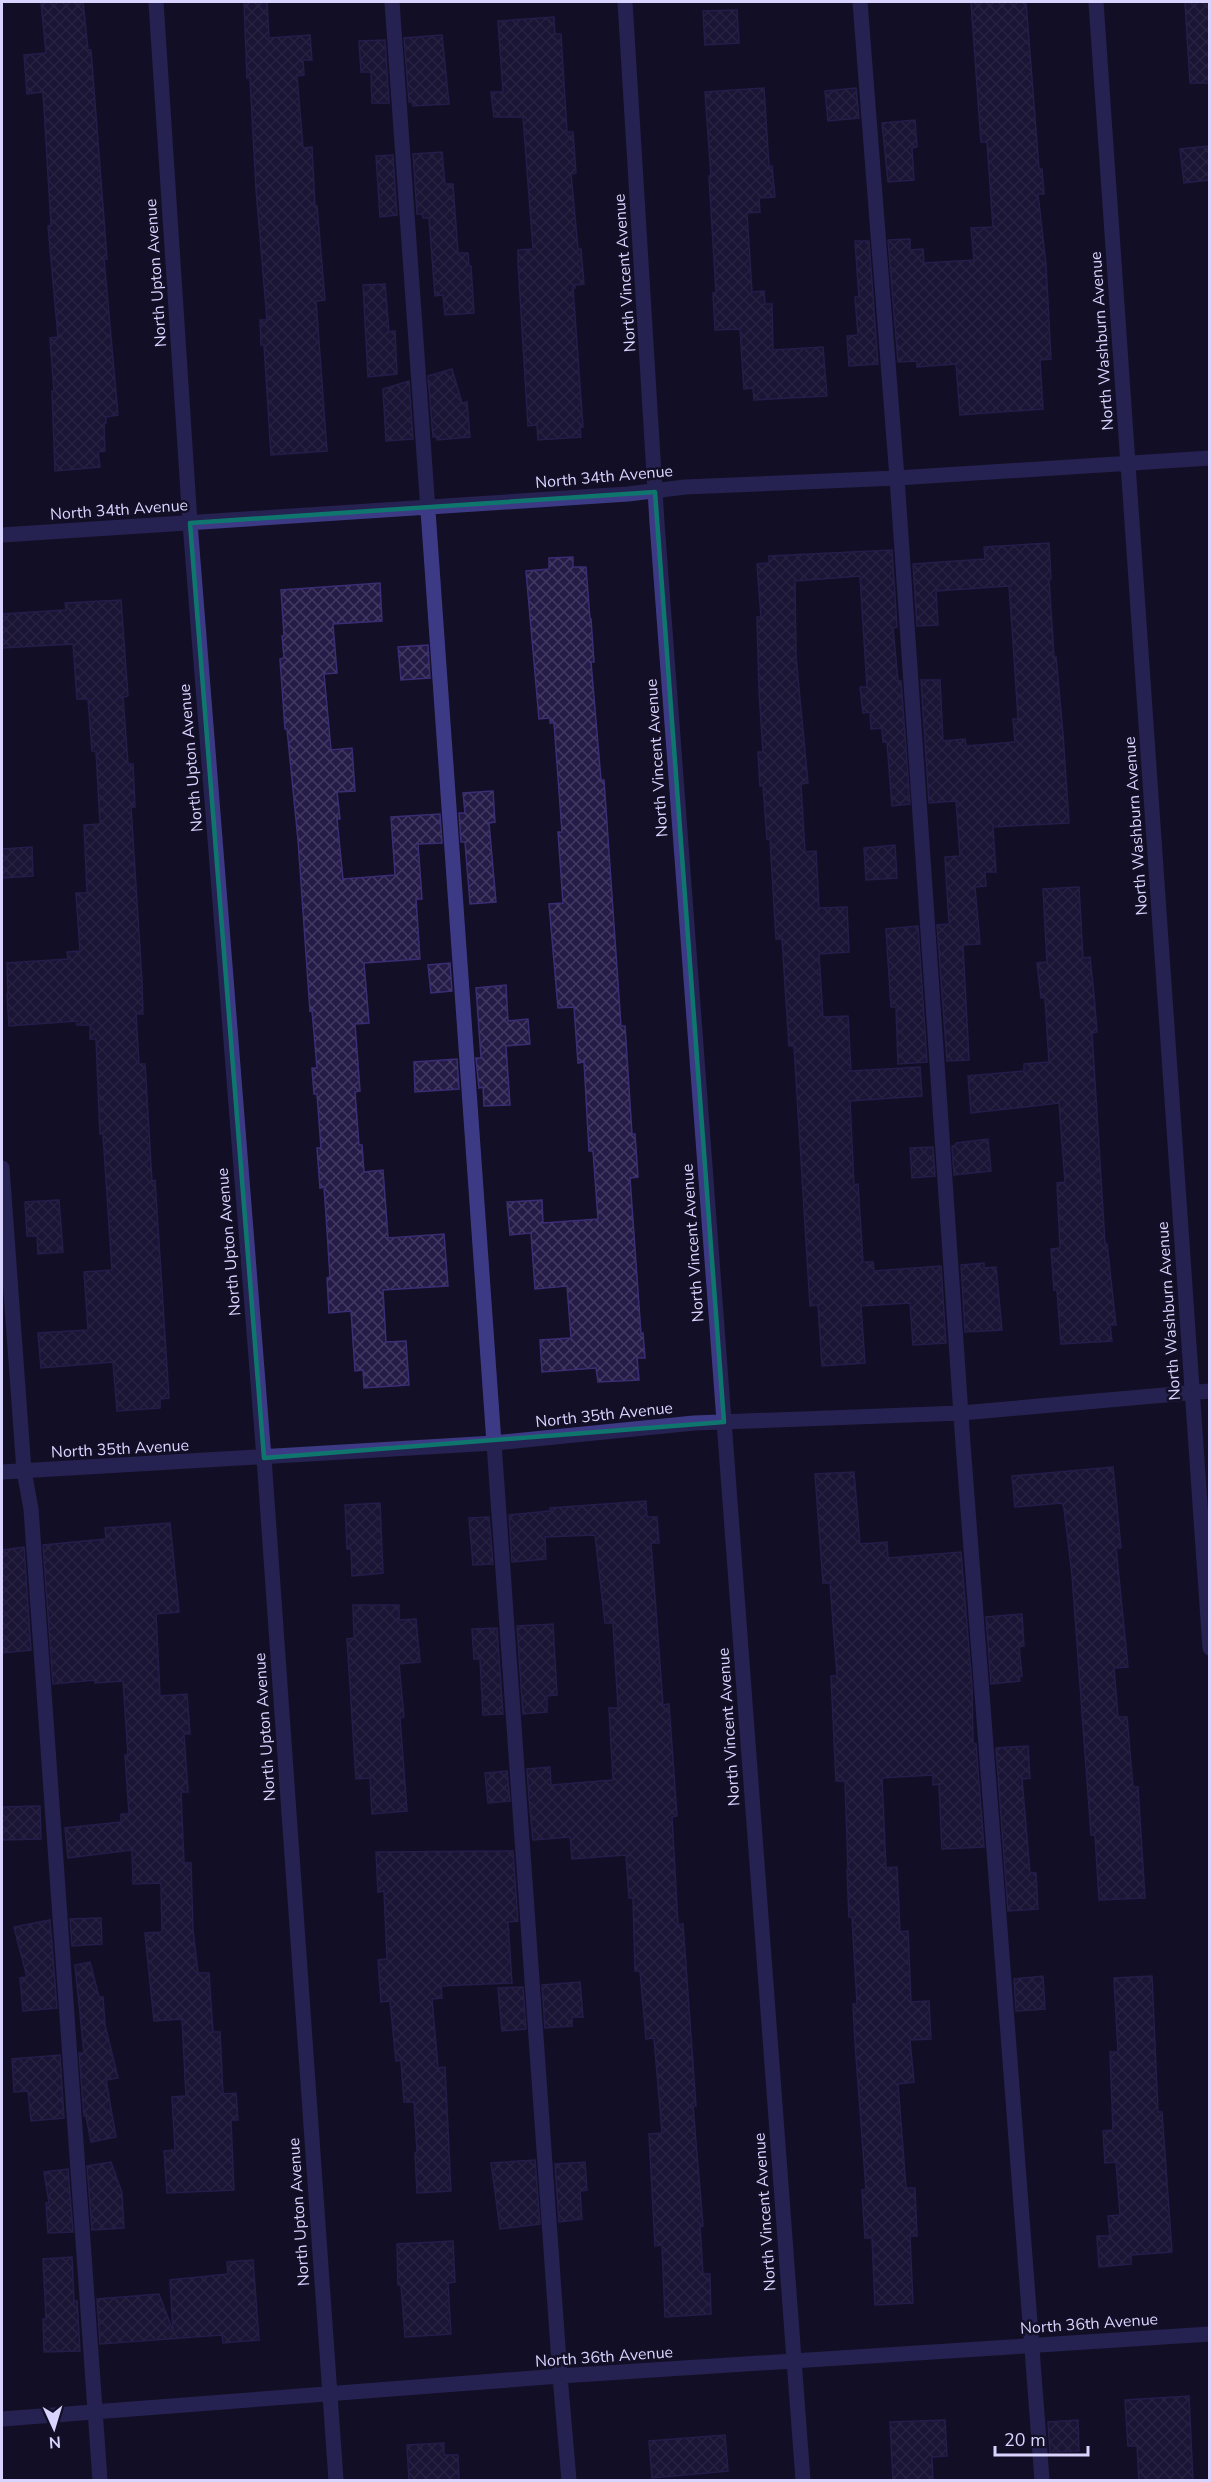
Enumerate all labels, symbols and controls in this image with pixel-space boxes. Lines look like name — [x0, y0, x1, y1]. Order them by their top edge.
street label: North Vincent Avenue — [608, 193, 642, 353]
street label: North Upton Avenue — [140, 198, 172, 348]
street label: North Washburn Avenue — [1085, 251, 1119, 431]
street label: North 34th Avenue — [534, 460, 674, 494]
street label: North 34th Avenue — [49, 494, 189, 526]
street label: North Vincent Avenue — [640, 678, 674, 838]
street label: North Upton Avenue — [174, 683, 208, 833]
street label: North Washburn Avenue — [1119, 736, 1153, 916]
street label: North Vincent Avenue — [676, 1163, 710, 1323]
street label: North Upton Avenue — [212, 1167, 246, 1317]
street label: North Washburn Avenue — [1152, 1221, 1186, 1401]
street label: North 35th Avenue — [534, 1397, 674, 1433]
street label: North 35th Avenue — [51, 1434, 190, 1464]
street label: North Vincent Avenue — [712, 1647, 746, 1807]
street label: North Upton Avenue — [249, 1652, 281, 1802]
street label: North Vincent Avenue — [748, 2132, 782, 2292]
street label: North Upton Avenue — [283, 2137, 315, 2287]
street label: North 36th Avenue — [1019, 2308, 1159, 2340]
street label: North 36th Avenue — [534, 2341, 674, 2373]
north arrow — [24, 2398, 84, 2458]
scale bar — [995, 2419, 1088, 2457]
text: 20 m — [1004, 2428, 1046, 2452]
text: N — [48, 2431, 62, 2453]

